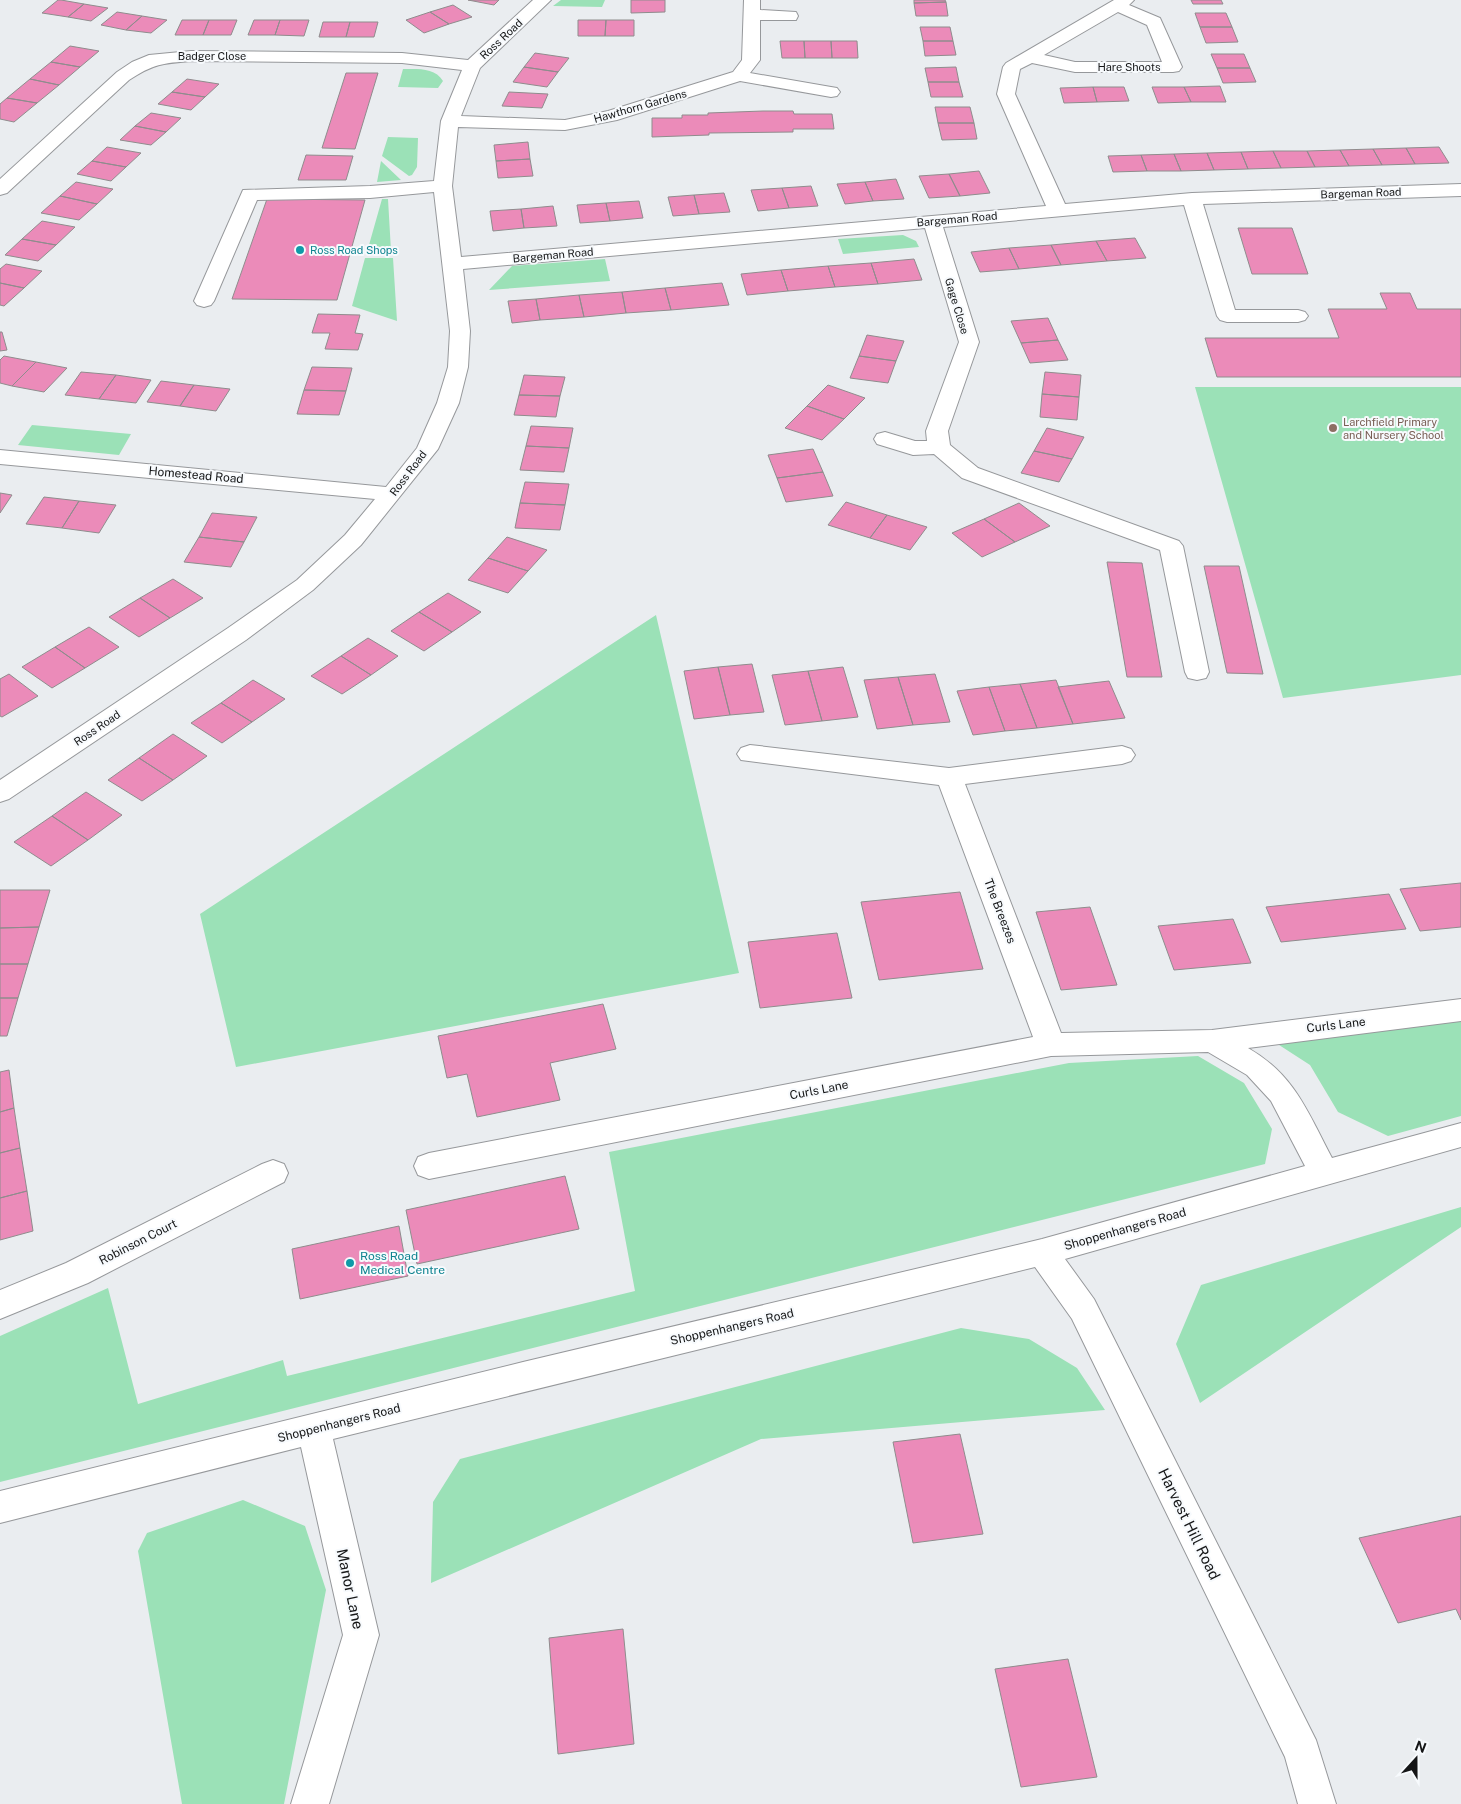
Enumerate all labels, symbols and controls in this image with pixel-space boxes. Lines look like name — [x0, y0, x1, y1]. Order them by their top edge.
street label: Ross Road — [477, 16, 525, 62]
street label: Badger Close — [178, 50, 246, 62]
street label: Hare Shoots — [1097, 61, 1161, 73]
street label: Hawthorn Gardens — [592, 87, 688, 125]
street label: Bargeman Road — [1320, 186, 1402, 200]
street label: Bargeman Road — [916, 209, 998, 229]
marker: Ross Road Shops — [294, 244, 306, 256]
place label: Ross Road Shops — [310, 244, 398, 256]
street label: Bargeman Road — [512, 245, 594, 265]
street label: Gage Close — [943, 276, 971, 336]
place label: Larchfield Primary and Nursery School — [1343, 416, 1444, 441]
marker: Larchfield Primary and Nursery School — [1327, 422, 1339, 434]
street label: Ross Road — [387, 448, 429, 498]
street label: Homestead Road — [148, 464, 244, 486]
street label: Ross Road — [72, 708, 122, 748]
street label: The Breezes — [981, 877, 1019, 945]
street label: Curls Lane — [1306, 1014, 1367, 1036]
street label: Curls Lane — [788, 1077, 850, 1103]
street label: Shoppenhangers Road — [1062, 1205, 1188, 1253]
street label: Robinson Court — [97, 1216, 180, 1268]
place label: Ross Road Medical Centre — [360, 1249, 445, 1277]
marker: Ross Road Medical Centre — [344, 1257, 356, 1269]
street label: Shoppenhangers Road — [669, 1306, 795, 1348]
street label: Shoppenhangers Road — [276, 1401, 402, 1445]
street label: Harvest Hill Road — [1155, 1465, 1224, 1582]
street label: Manor Lane — [334, 1547, 367, 1631]
north arrow — [1391, 1734, 1441, 1784]
text: N — [1413, 1737, 1429, 1756]

